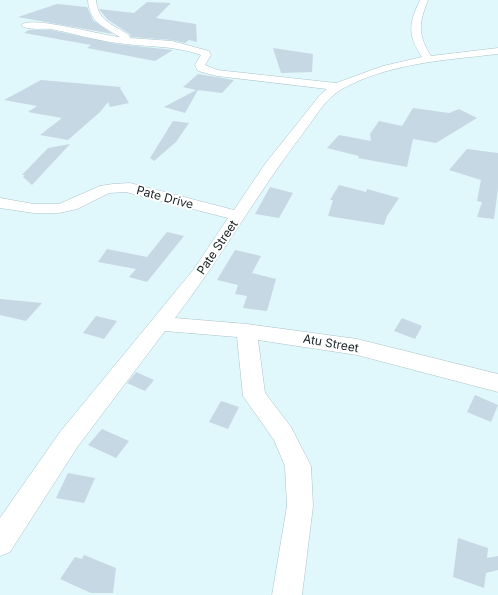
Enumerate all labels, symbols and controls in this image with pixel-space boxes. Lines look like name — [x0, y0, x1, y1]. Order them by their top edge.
street label: Pate Drive — [135, 182, 195, 212]
street label: Pate Street — [193, 217, 241, 277]
street label: Atu Street — [302, 331, 360, 355]

